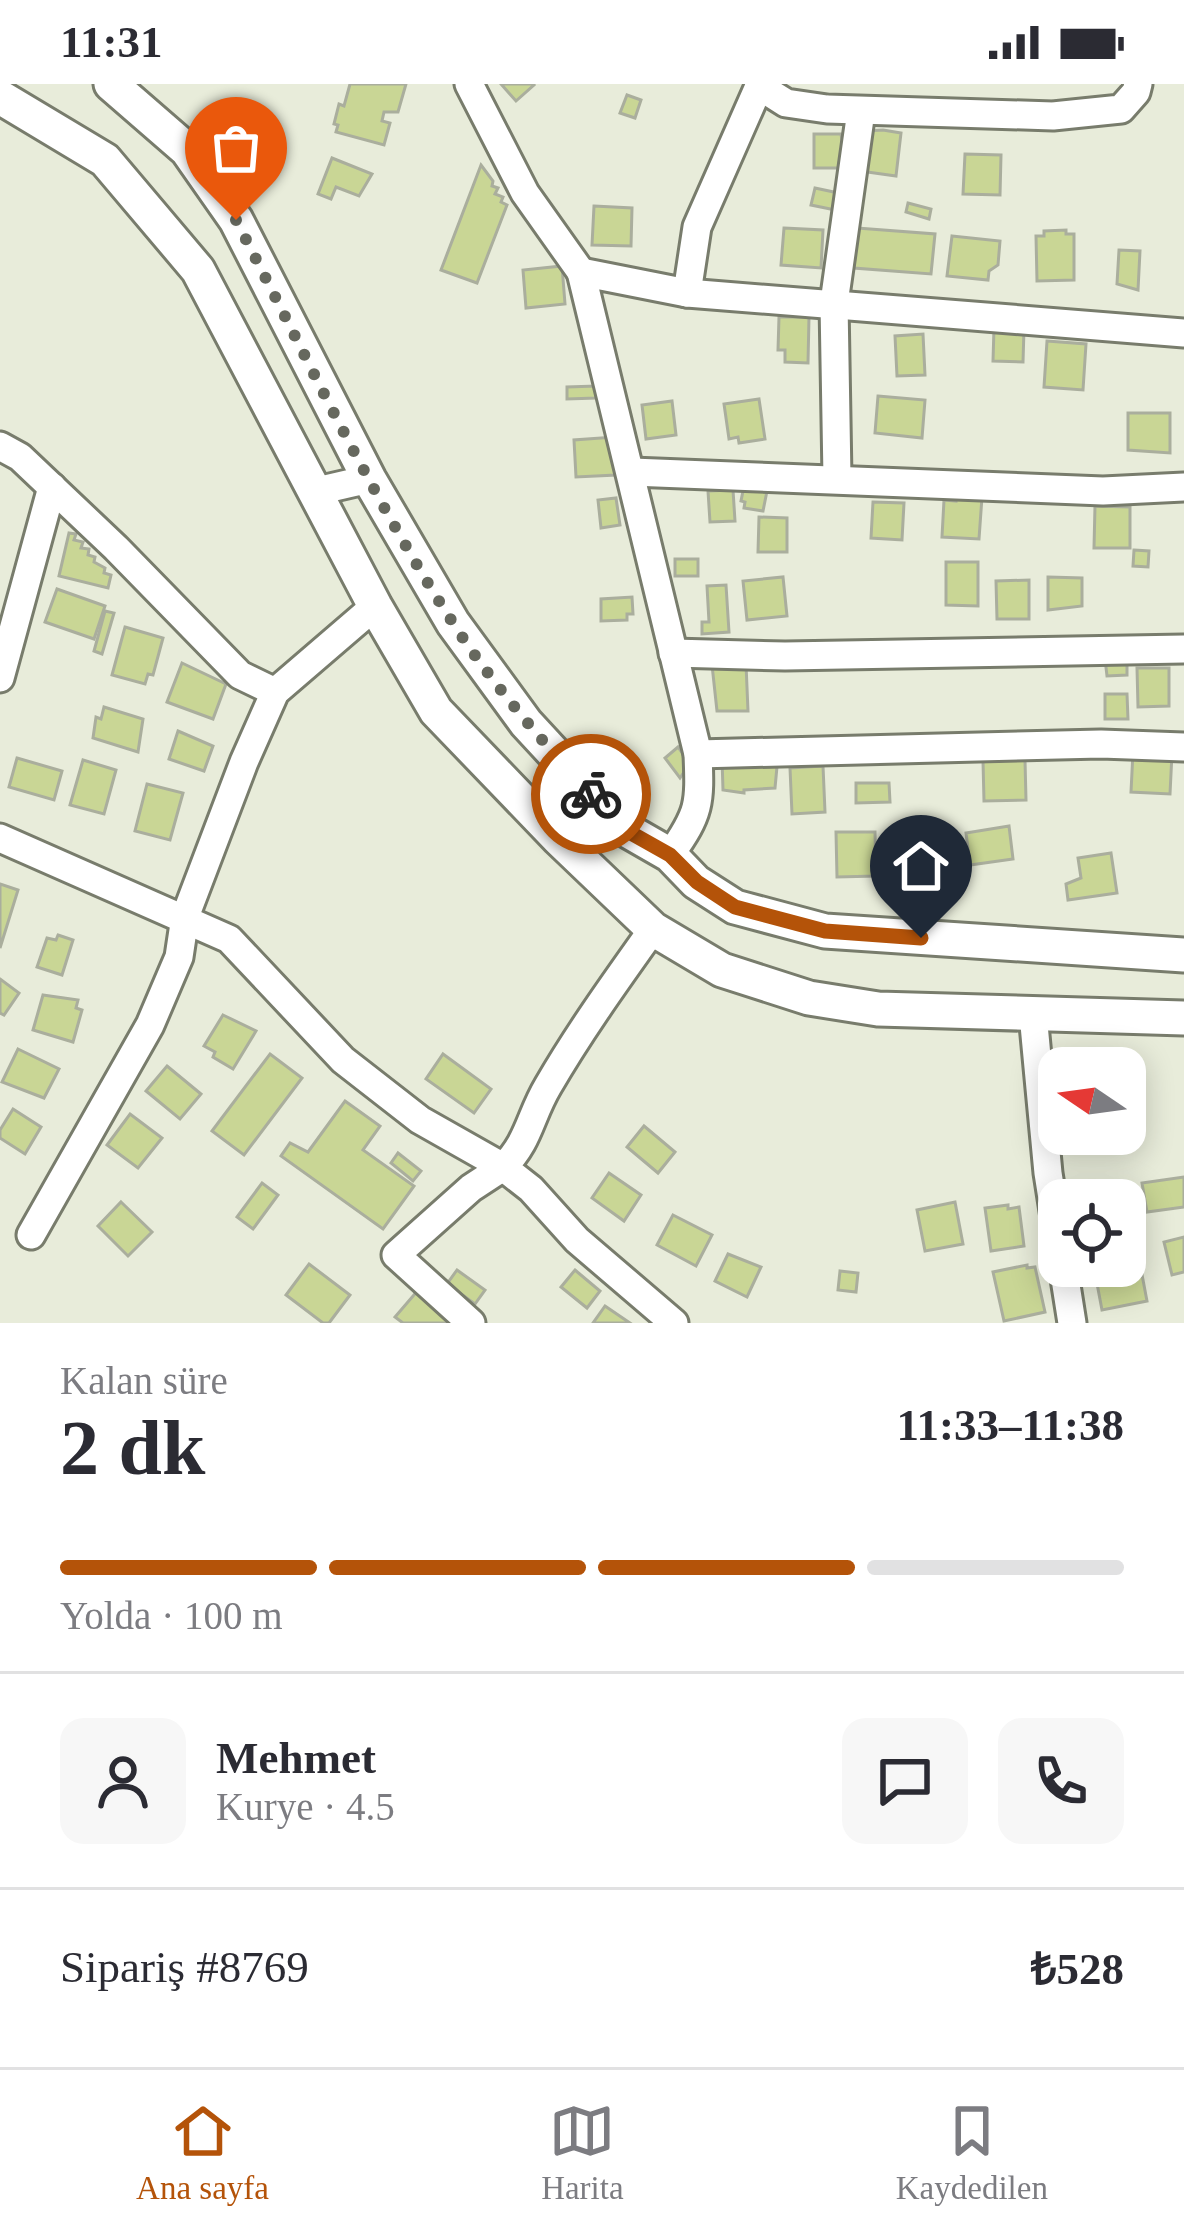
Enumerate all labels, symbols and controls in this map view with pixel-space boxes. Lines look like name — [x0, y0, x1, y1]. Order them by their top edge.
text: 11:31 — [60, 17, 163, 67]
pin — [185, 97, 287, 220]
icon: bag — [203, 115, 269, 181]
courier — [531, 734, 651, 854]
icon: bike — [558, 761, 624, 827]
pin — [870, 815, 972, 938]
icon: home — [888, 833, 954, 899]
north arrow — [1038, 1047, 1146, 1155]
map controls — [1038, 1047, 1146, 1287]
button: locate — [1038, 1179, 1146, 1287]
text: Kalan süre — [60, 1359, 228, 1402]
text: 11:33–11:38 — [896, 1400, 1124, 1450]
text: 2 dk — [60, 1404, 205, 1491]
text: Yolda · 100 m — [60, 1594, 282, 1637]
button: person — [60, 1718, 186, 1844]
button: chat — [842, 1718, 968, 1844]
button: phone — [998, 1718, 1124, 1844]
text: Mehmet — [216, 1733, 376, 1783]
text: Kurye · 4.5 — [216, 1785, 395, 1828]
text: Sipariş #8769 — [60, 1942, 309, 1992]
text: ₺528 — [1031, 1944, 1124, 1994]
tab: Ana sayfa — [136, 2098, 269, 2207]
tab: Harita — [541, 2098, 624, 2207]
tab: Kaydedilen — [896, 2098, 1048, 2207]

